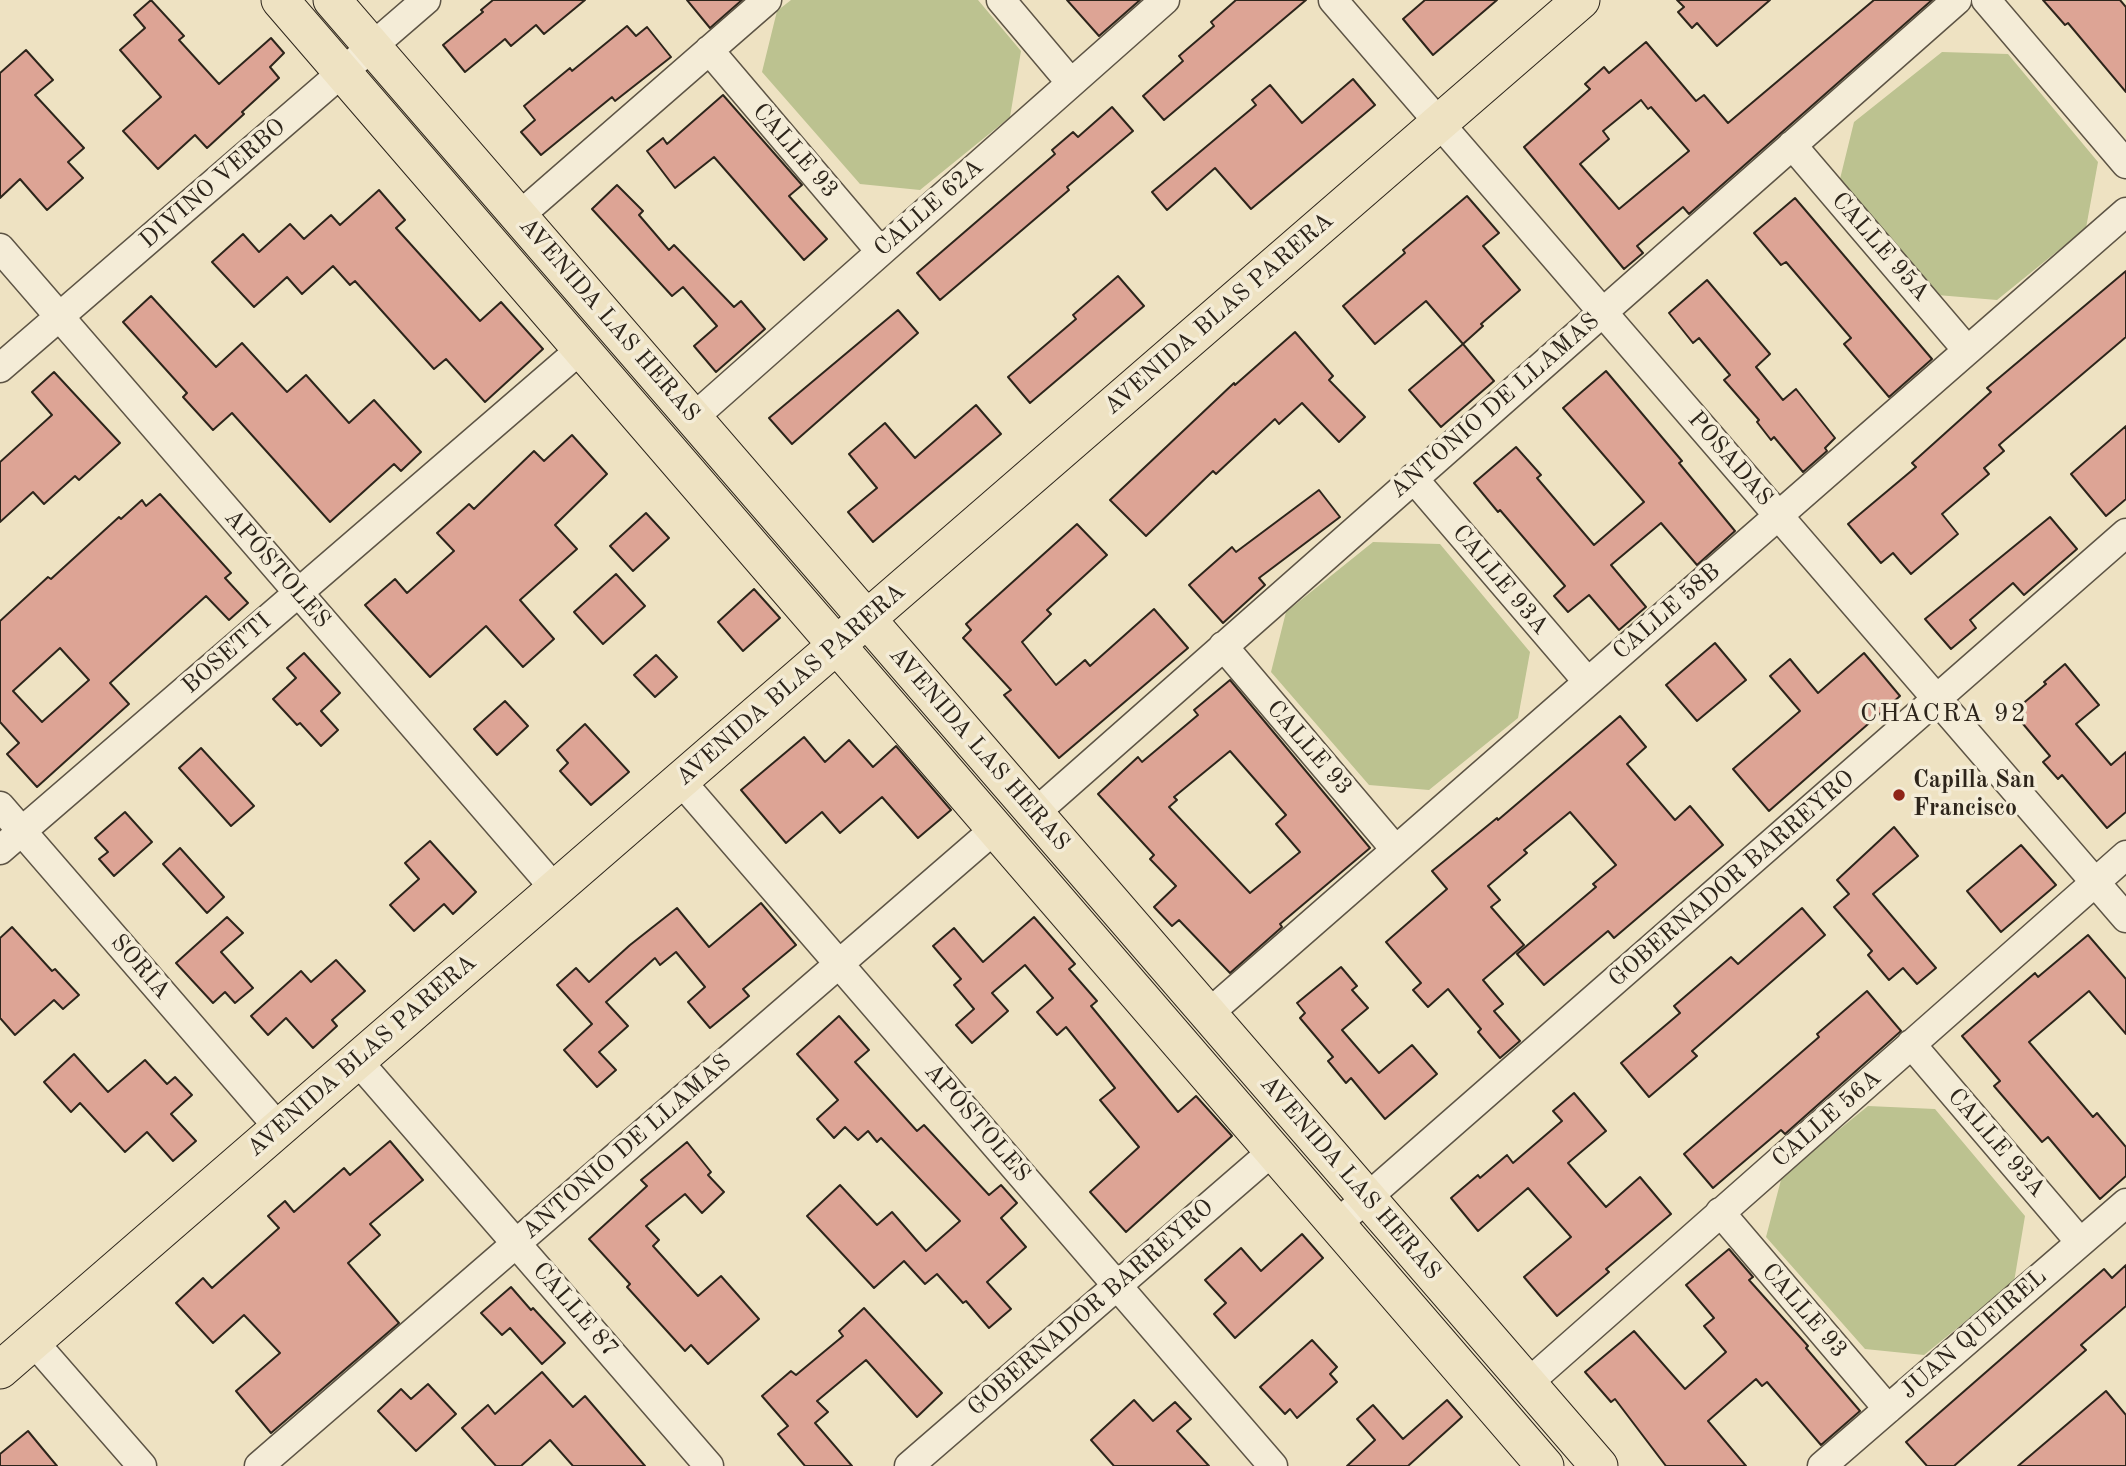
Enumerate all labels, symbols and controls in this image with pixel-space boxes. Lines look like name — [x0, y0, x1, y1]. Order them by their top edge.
street label: CALLE 93 — [746, 98, 844, 204]
street label: DIVINO VERBO — [134, 113, 292, 255]
street label: CALLE 62A — [869, 153, 989, 263]
street label: CALLE 95A — [1825, 187, 1935, 307]
street label: AVENIDA BLAS PARERA — [1098, 207, 1340, 421]
street label: AVENIDA LAS HERAS — [512, 212, 706, 428]
street label: ANTONIO DE LLAMAS — [1384, 307, 1606, 505]
street label: POSADAS — [1681, 406, 1779, 512]
street label: APÓSTOLES — [218, 504, 336, 634]
street label: CALLE 93A — [1446, 519, 1554, 641]
street label: CALLE 58B — [1607, 558, 1727, 666]
street label: AVENIDA BLAS PARERA — [670, 578, 912, 792]
street label: BOSETTI — [177, 608, 277, 700]
street label: AVENIDA LAS HERAS — [882, 641, 1076, 857]
street label: CALLE 93 — [1260, 695, 1358, 801]
district label: CHACRA 92 — [1861, 698, 2027, 730]
street label: GOBERNADOR BARREYRO — [1603, 764, 1861, 994]
place label: Capilla San Francisco — [1913, 767, 2035, 823]
marker: Capilla San Francisco — [1891, 787, 1907, 803]
street label: SORIA — [104, 929, 176, 1005]
street label: AVENIDA BLAS PARERA — [241, 949, 483, 1163]
street label: ANTONIO DE LLAMAS — [516, 1048, 738, 1246]
street label: APÓSTOLES — [918, 1058, 1036, 1188]
street label: CALLE 56A — [1767, 1064, 1887, 1174]
street label: AVENIDA LAS HERAS — [1253, 1070, 1447, 1286]
street label: CALLE 93A — [1941, 1083, 2051, 1203]
street label: GOBERNADOR BARREYRO — [962, 1193, 1220, 1423]
street label: CALLE 87 — [526, 1257, 624, 1363]
street label: CALLE 93 — [1755, 1258, 1853, 1364]
street label: JUAN QUEIREL — [1895, 1263, 2053, 1405]

